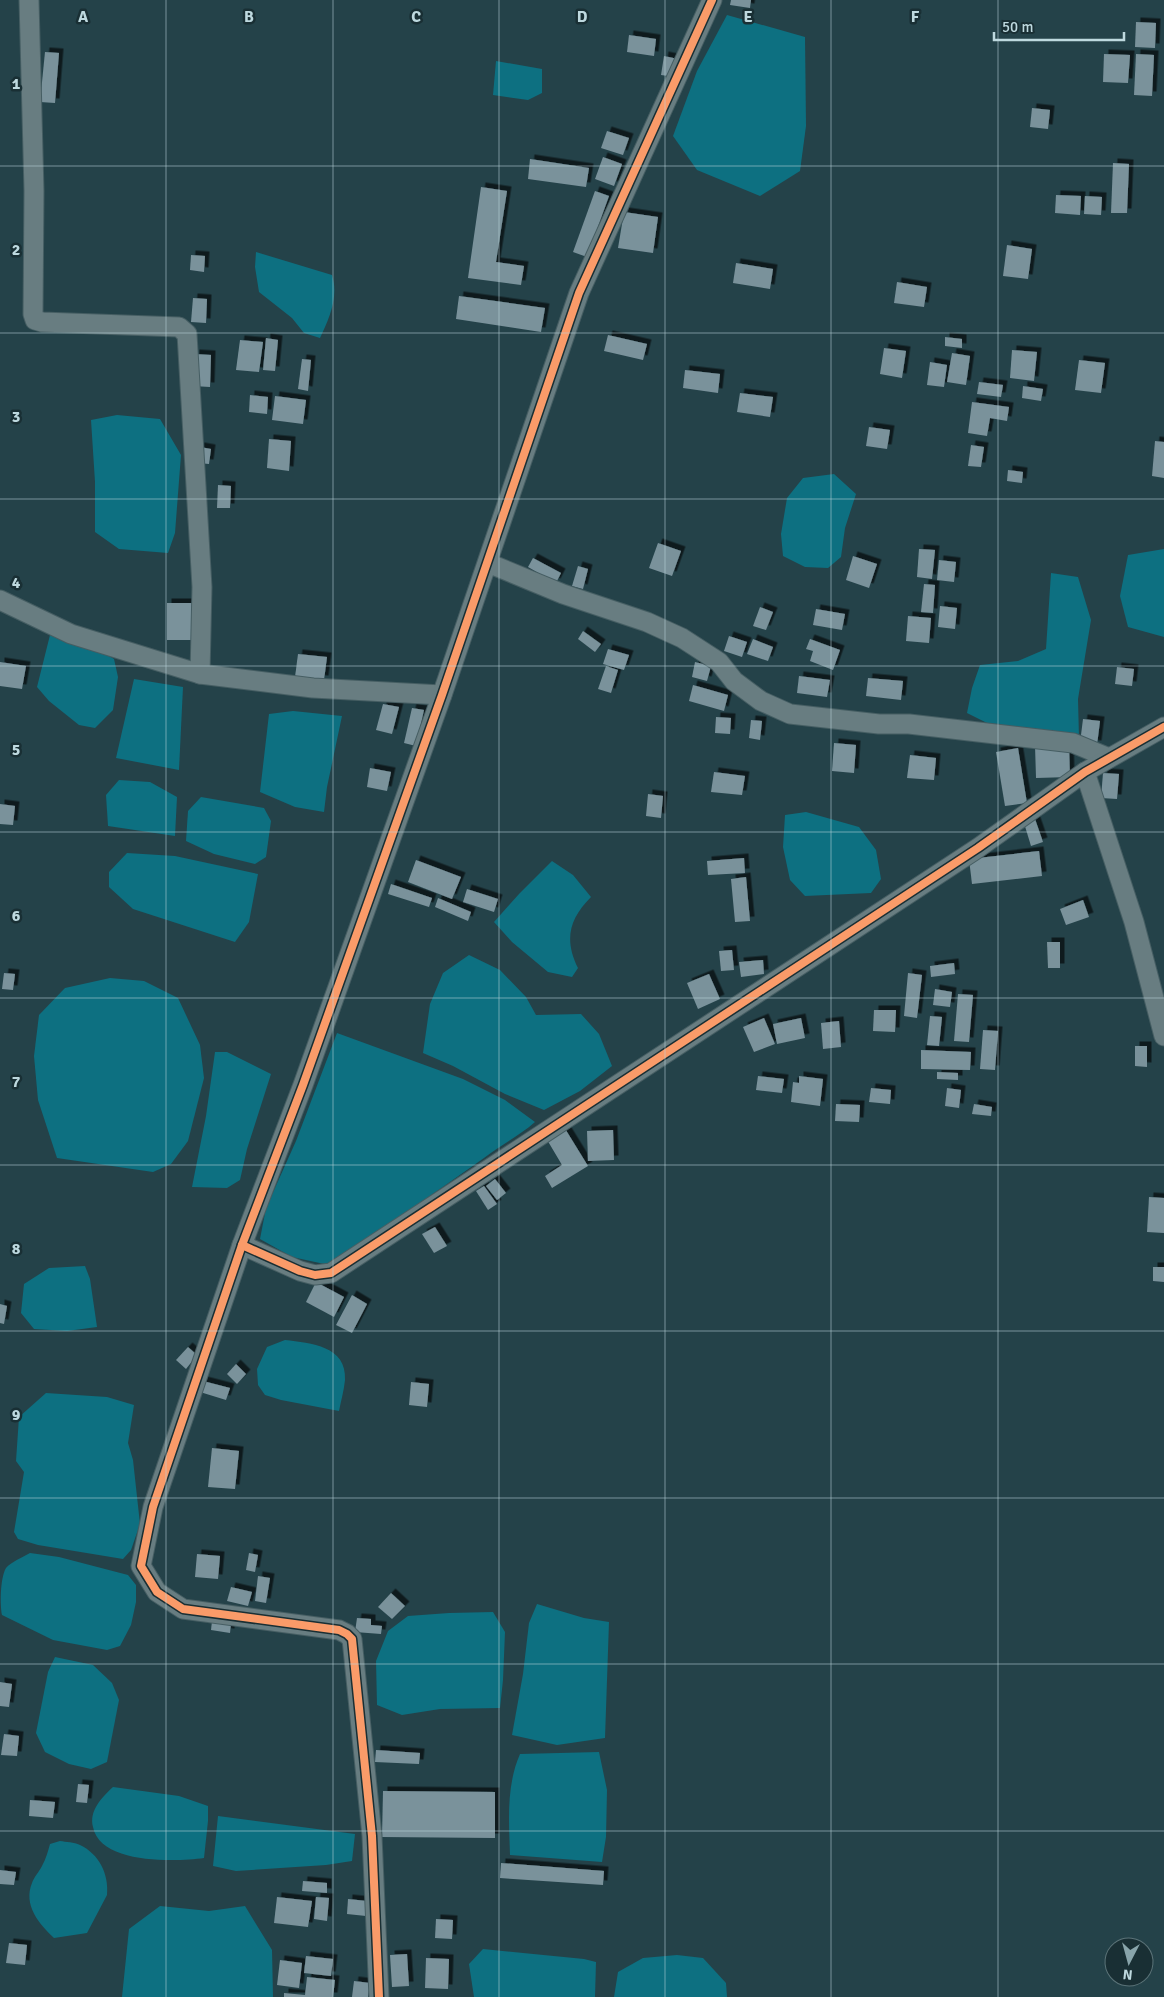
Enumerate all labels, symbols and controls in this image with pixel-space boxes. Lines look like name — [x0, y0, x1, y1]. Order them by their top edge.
text: A — [78, 7, 89, 27]
text: B — [244, 7, 254, 27]
text: C — [411, 7, 421, 27]
text: D — [577, 7, 588, 27]
text: E — [743, 7, 753, 27]
text: F — [911, 7, 920, 27]
scale bar — [994, 10, 1124, 42]
text: 50 m — [1002, 18, 1033, 36]
text: 1 — [12, 74, 21, 94]
text: 2 — [12, 240, 20, 260]
text: 3 — [12, 407, 20, 427]
text: 4 — [12, 573, 21, 593]
text: 5 — [12, 740, 20, 760]
text: 6 — [12, 906, 21, 926]
text: 7 — [12, 1072, 21, 1092]
text: 8 — [12, 1239, 21, 1259]
text: 9 — [12, 1405, 21, 1425]
north arrow — [1104, 1937, 1154, 1987]
text: N — [1122, 1965, 1133, 1983]

